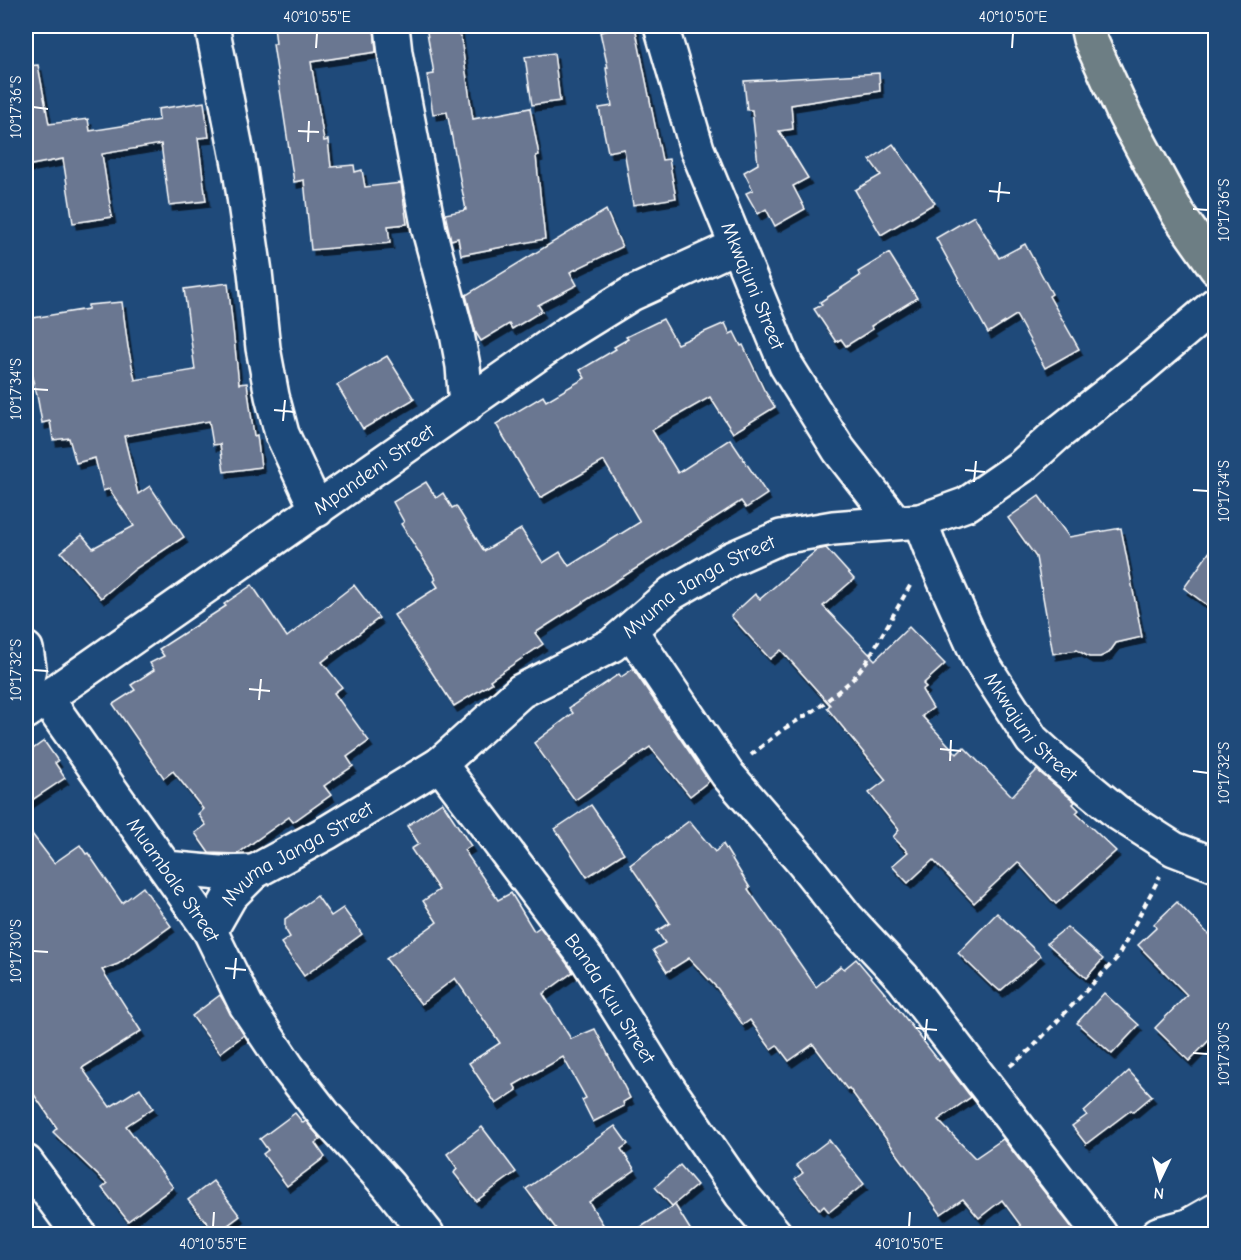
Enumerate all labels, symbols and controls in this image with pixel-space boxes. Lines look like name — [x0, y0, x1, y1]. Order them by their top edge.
text: 40°10'55"E — [283, 8, 351, 26]
text: 40°10'50"E — [979, 8, 1047, 26]
text: 10°17'36"S — [7, 76, 25, 138]
text: 10°17'36"S — [1215, 179, 1233, 241]
street label: Mkwajuni Street — [717, 219, 790, 354]
text: 10°17'34"S — [7, 358, 25, 420]
street label: Mpandeni Street — [309, 418, 439, 519]
text: 10°17'34"S — [1215, 460, 1233, 522]
street label: Mvuma Janga Street — [617, 529, 780, 643]
text: 10°17'32"S — [7, 639, 25, 701]
street label: Mkwajuni Street — [980, 668, 1083, 787]
text: 10°17'32"S — [1215, 742, 1233, 804]
street label: Mvuma Janga Street — [216, 795, 378, 909]
street label: Muambale Street — [122, 813, 225, 946]
text: 10°17'30"S — [7, 919, 25, 983]
street label: Banda Kuu Street — [560, 929, 661, 1069]
text: 10°17'30"S — [1215, 1022, 1233, 1086]
north arrow — [1130, 1149, 1190, 1209]
text: N — [1153, 1184, 1165, 1202]
text: 40°10'55"E — [179, 1235, 247, 1253]
text: 40°10'50"E — [875, 1235, 943, 1253]

